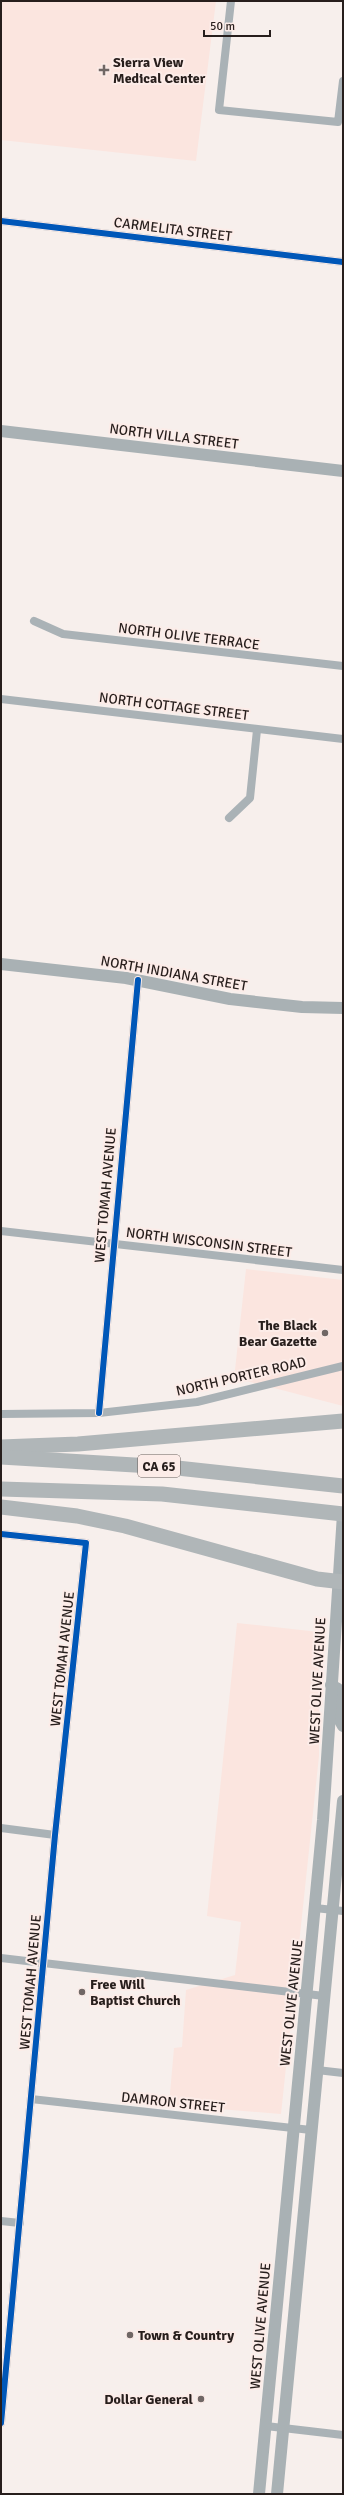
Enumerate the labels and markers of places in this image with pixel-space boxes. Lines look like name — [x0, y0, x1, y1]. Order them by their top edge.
place label: Sierra View Medical Center — [113, 54, 206, 87]
marker: Sierra View Medical Center — [98, 64, 110, 76]
place label: The Black Bear Gazette — [239, 1317, 318, 1350]
marker: The Black Bear Gazette — [320, 1328, 330, 1338]
place label: Free Will Baptist Church — [90, 1976, 181, 2009]
marker: Free Will Baptist Church — [77, 1987, 87, 1997]
place label: Town & Country — [138, 2327, 234, 2344]
marker: Town & Country — [125, 2330, 135, 2340]
place label: Dollar General — [104, 2391, 194, 2408]
marker: Dollar General — [196, 2394, 206, 2404]

